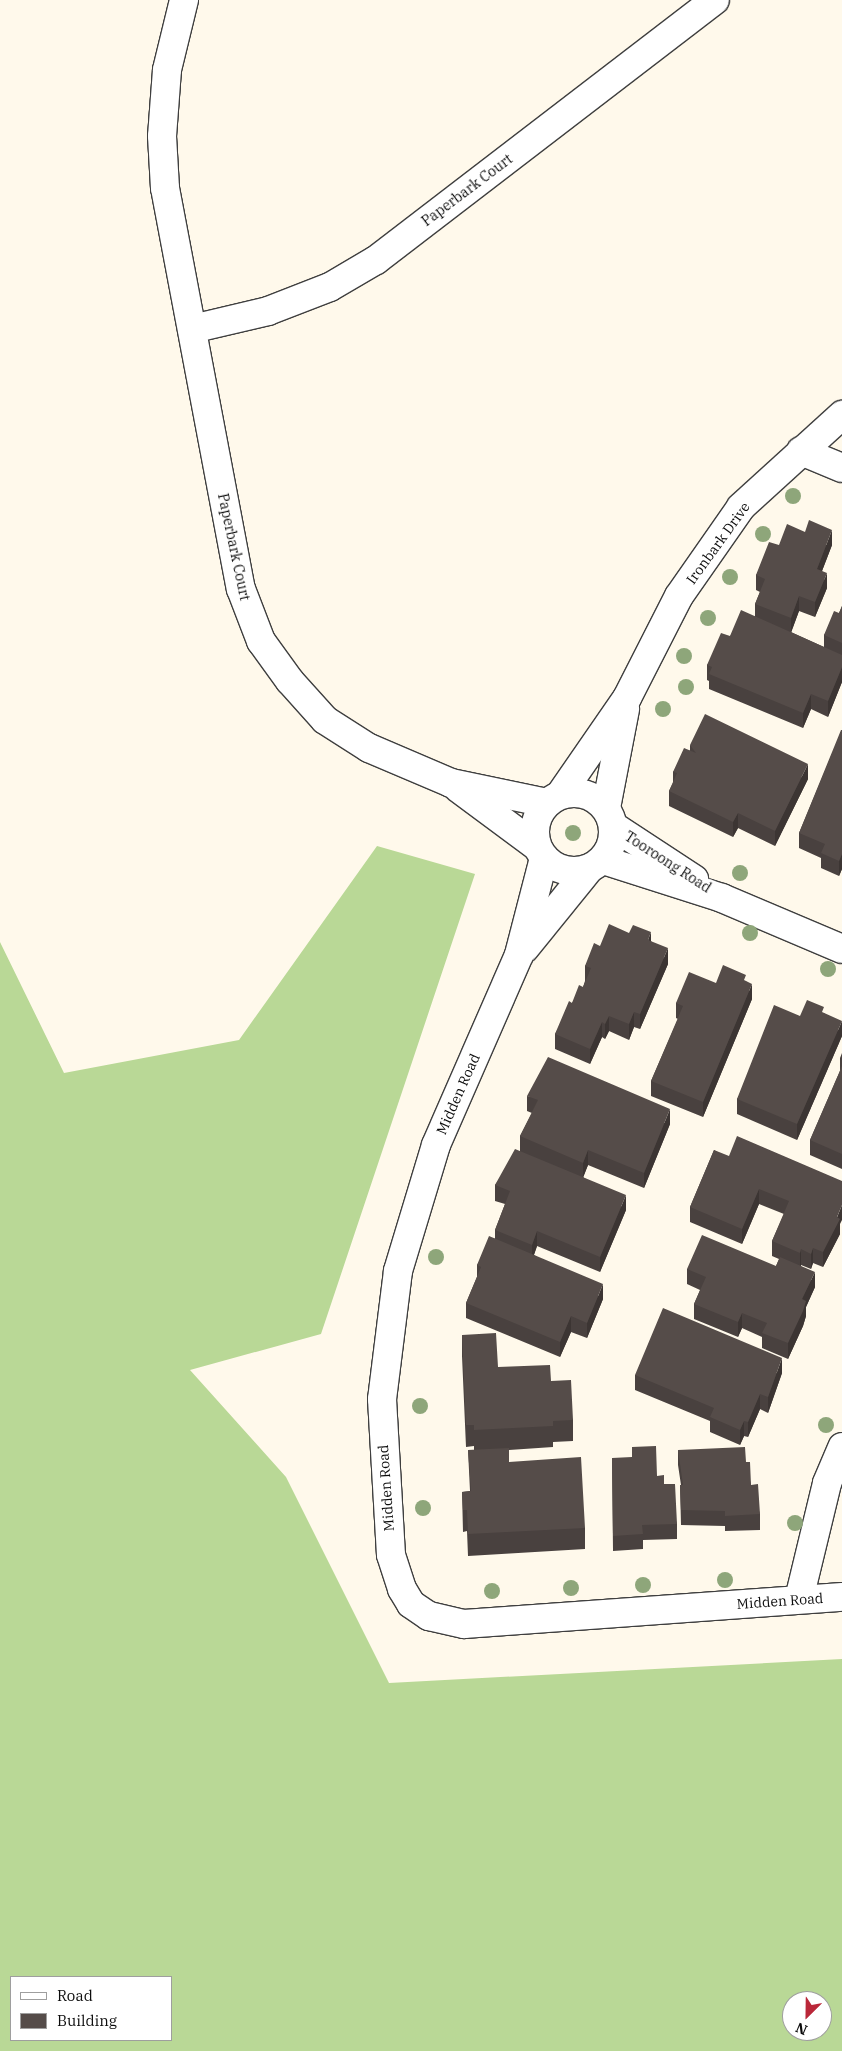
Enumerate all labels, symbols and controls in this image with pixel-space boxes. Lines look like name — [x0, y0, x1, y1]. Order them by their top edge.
street label: Paperbark Court — [418, 150, 516, 230]
street label: Paperbark Court — [214, 492, 254, 602]
street label: Ironbark Drive — [683, 499, 753, 587]
street label: Tooroong Road — [622, 828, 714, 896]
street label: Midden Road — [433, 1051, 483, 1137]
street label: Midden Road — [375, 1444, 397, 1532]
street label: Midden Road — [736, 1590, 824, 1612]
legend — [10, 1976, 172, 2041]
text: Road — [57, 1986, 93, 2005]
north arrow — [782, 1991, 832, 2041]
text: Building — [57, 2011, 117, 2030]
text: N — [793, 2018, 810, 2039]

